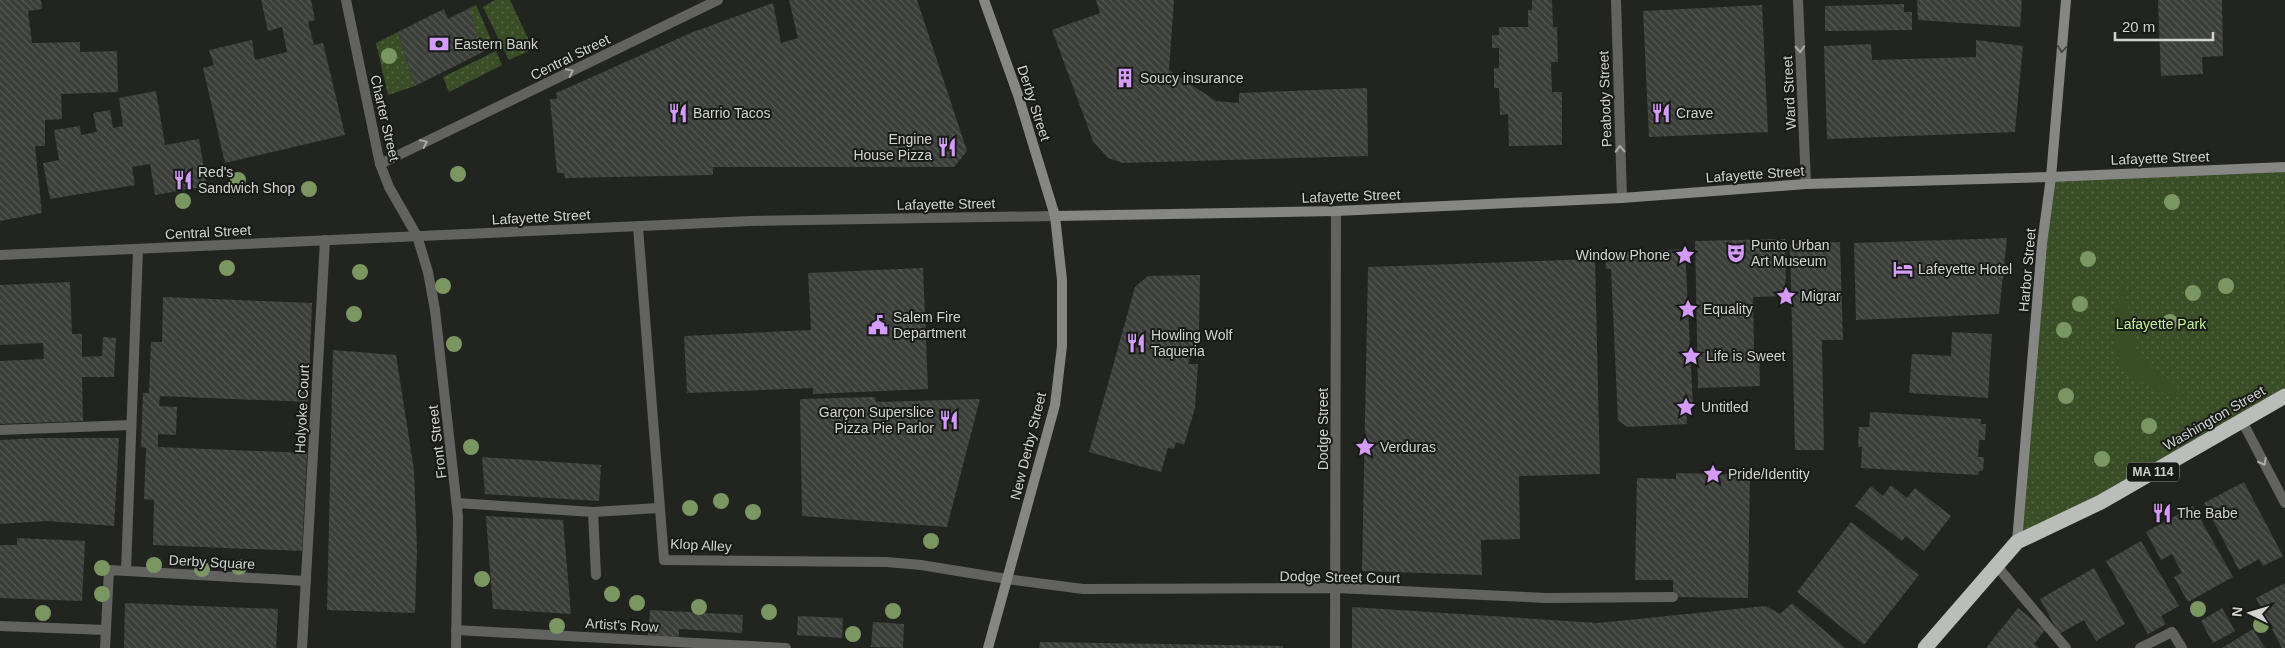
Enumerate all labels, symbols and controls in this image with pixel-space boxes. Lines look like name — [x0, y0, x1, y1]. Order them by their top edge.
scale bar — [2115, 10, 2212, 42]
text: 20 m — [2122, 18, 2155, 35]
street label: Central Street — [528, 31, 612, 83]
bank icon: Eastern Bank — [428, 33, 450, 55]
place label: Eastern Bank — [454, 36, 539, 52]
one-way arrow — [1795, 45, 1806, 53]
one-way arrow — [2057, 45, 2068, 53]
street label: Peabody Street — [1595, 50, 1615, 148]
street label: Ward Street — [1779, 55, 1799, 130]
street label: Derby Street — [1014, 63, 1054, 143]
building icon: Soucy insurance — [1114, 67, 1136, 89]
one-way arrow — [565, 68, 574, 78]
place label: Soucy insurance — [1140, 70, 1244, 86]
street label: Charter Street — [367, 73, 403, 163]
restaurant icon: Barrio Tacos — [667, 102, 689, 124]
restaurant icon: Crave — [1650, 102, 1672, 124]
place label: Barrio Tacos — [693, 105, 771, 121]
place label: Crave — [1676, 105, 1714, 121]
place label: Engine House Pizza — [853, 131, 932, 163]
restaurant icon: Engine House Pizza — [936, 136, 958, 158]
one-way arrow — [419, 139, 428, 149]
one-way arrow — [1615, 145, 1626, 153]
street label: Lafayette Street — [2110, 148, 2210, 168]
street label: Lafayette Street — [1705, 163, 1805, 185]
place label: Red's Sandwich Shop — [198, 164, 296, 196]
restaurant icon: Red's Sandwich Shop — [172, 169, 194, 191]
street label: Lafayette Street — [1301, 186, 1401, 206]
street label: Lafayette Street — [896, 195, 996, 213]
street label: Lafayette Street — [491, 206, 591, 228]
street label: Central Street — [164, 222, 252, 242]
street label: Harbor Street — [2015, 227, 2039, 313]
place label: Punto Urban Art Museum — [1751, 237, 1830, 269]
theatre icon: Punto Urban Art Museum — [1725, 242, 1747, 264]
place icon: Window Phone — [1674, 244, 1696, 266]
place label: Window Phone — [1576, 247, 1670, 263]
hotel icon: Lafeyette Hotel — [1892, 258, 1914, 280]
place label: Lafeyette Hotel — [1918, 261, 2012, 277]
place icon: Migrar — [1775, 285, 1797, 307]
place label: Migrar — [1801, 288, 1841, 304]
place icon: Equality — [1677, 298, 1699, 320]
place label: Equality — [1703, 301, 1753, 317]
place label: Salem Fire Department — [893, 309, 966, 341]
public building icon: Salem Fire Department — [867, 314, 889, 336]
park label: Lafayette Park — [2116, 316, 2207, 332]
place label: Howling Wolf Taqueria — [1151, 327, 1233, 359]
restaurant icon: Howling Wolf Taqueria — [1125, 332, 1147, 354]
place icon: Life is Sweet — [1680, 345, 1702, 367]
place label: Life is Sweet — [1706, 348, 1785, 364]
street label: Holyoke Court — [292, 364, 312, 454]
street label: Washington Street — [2160, 382, 2268, 454]
street label: Dodge Street — [1315, 388, 1331, 470]
street label: New Derby Street — [1007, 390, 1049, 502]
place icon: Untitled — [1675, 396, 1697, 418]
place label: Untitled — [1701, 399, 1748, 415]
street label: Front Street — [425, 404, 449, 480]
place label: Garçon Superslice Pizza Pie Parlor — [819, 404, 934, 436]
restaurant icon: Garçon Superslice Pizza Pie Parlor — [938, 409, 960, 431]
place icon: Verduras — [1354, 436, 1376, 458]
place label: Verduras — [1380, 439, 1436, 455]
one-way arrow — [2257, 456, 2267, 465]
road number: MA 114 — [2127, 462, 2179, 482]
place icon: Pride/Identity — [1702, 463, 1724, 485]
place label: Pride/Identity — [1728, 466, 1810, 482]
restaurant icon: The Babe — [2151, 502, 2173, 524]
place label: The Babe — [2177, 505, 2238, 521]
street label: Klop Alley — [670, 535, 732, 555]
street label: Derby Square — [168, 552, 256, 572]
street label: Dodge Street Court — [1280, 568, 1401, 586]
north arrow — [2225, 588, 2275, 638]
text: N — [2229, 606, 2245, 618]
street label: Artist's Row — [585, 615, 660, 635]

